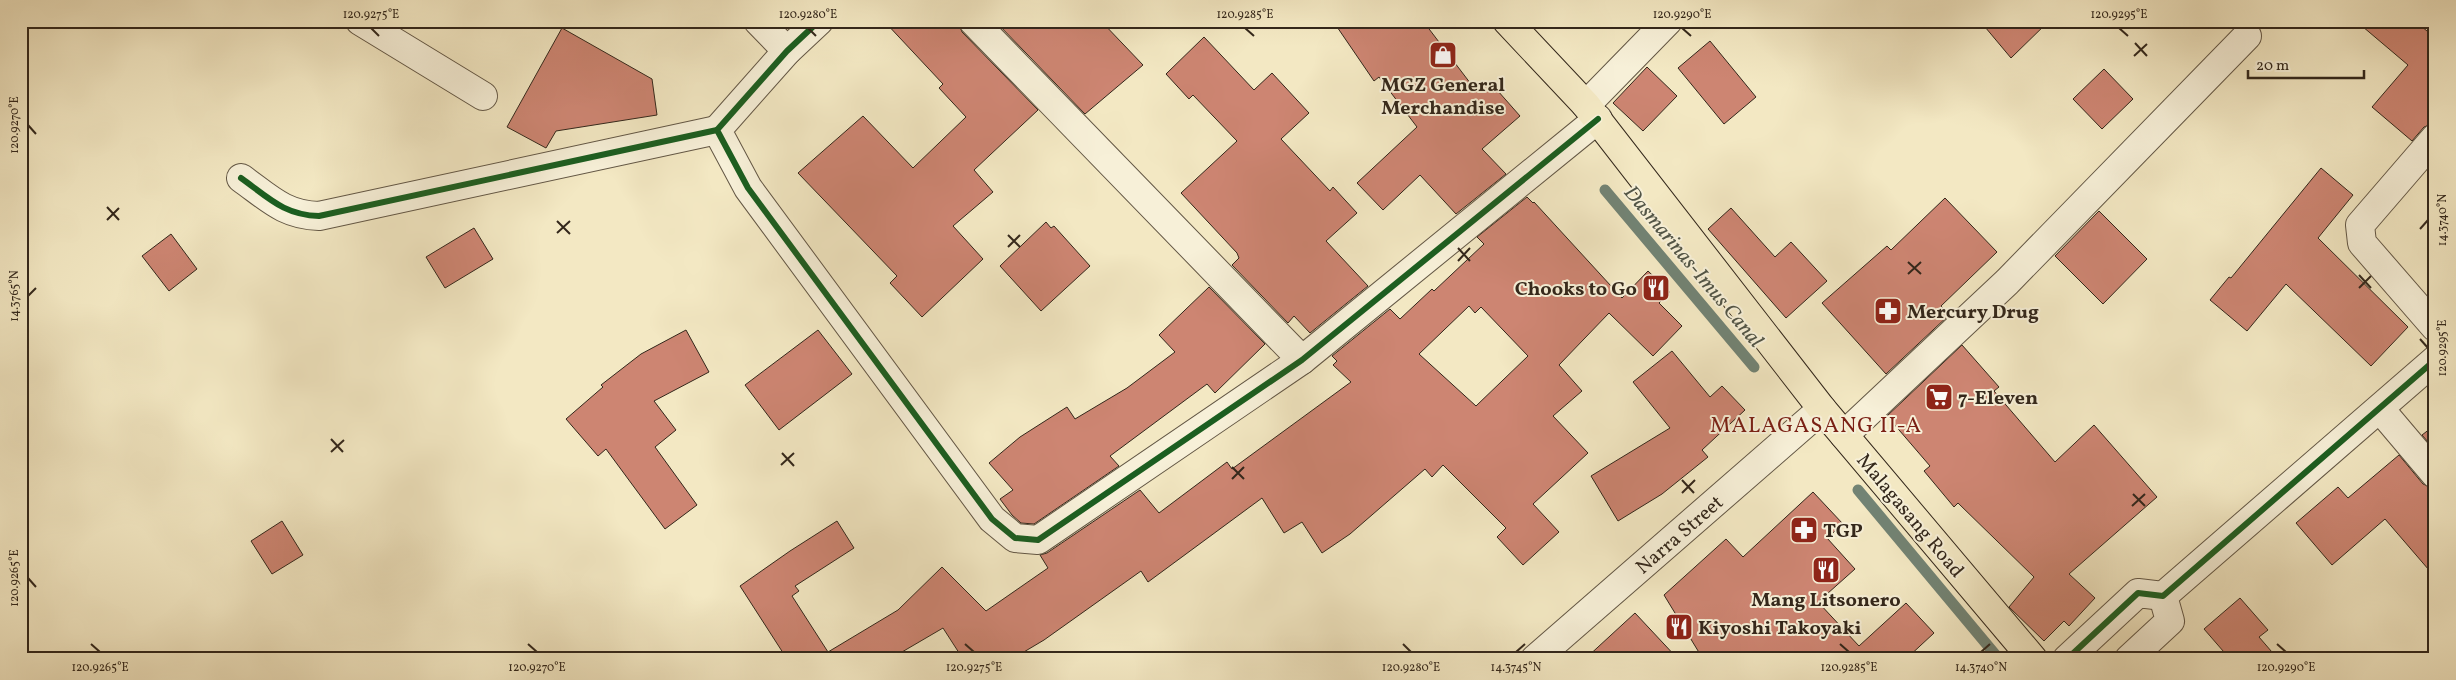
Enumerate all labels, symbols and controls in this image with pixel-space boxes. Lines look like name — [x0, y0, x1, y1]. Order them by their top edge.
text: 120.9275°E — [343, 7, 399, 23]
text: 120.9280°E — [779, 7, 837, 23]
text: 120.9285°E — [1216, 7, 1274, 23]
text: 120.9290°E — [1653, 7, 1711, 23]
text: 120.9295°E — [2090, 7, 2148, 23]
shop icon: MGZ General Merchandise — [1428, 40, 1458, 70]
scale bar — [2248, 48, 2365, 80]
text: 20 m — [2256, 56, 2289, 77]
place label: MGZ General Merchandise — [1381, 72, 1505, 123]
text: 120.9270°E — [7, 96, 23, 154]
water label: Dasmarinas-Imus Canal — [1616, 180, 1769, 354]
text: 14.3740°N — [2435, 194, 2451, 246]
text: 14.3765°N — [7, 270, 23, 322]
restaurant icon: Chooks to Go — [1641, 273, 1671, 303]
place label: Chooks to Go — [1515, 276, 1637, 304]
pharmacy icon: Mercury Drug — [1873, 296, 1903, 326]
place label: Mercury Drug — [1907, 299, 2039, 327]
text: 120.9295°E — [2435, 319, 2451, 377]
supermarket icon: 7-Eleven — [1924, 382, 1954, 412]
place label: 7-Eleven — [1958, 385, 2038, 413]
district label: MALAGASANG II-A — [1710, 411, 1922, 442]
street label: Malagasang Road — [1849, 448, 1970, 584]
street label: Narra Street — [1630, 490, 1730, 581]
pharmacy icon: TGP — [1789, 515, 1819, 545]
place label: TGP — [1823, 518, 1863, 546]
text: 120.9265°E — [7, 549, 23, 607]
restaurant icon: Mang Litsonero — [1811, 555, 1841, 585]
place label: Mang Litsonero — [1751, 587, 1901, 615]
restaurant icon: Kiyoshi Takoyaki — [1664, 612, 1694, 642]
place label: Kiyoshi Takoyaki — [1698, 615, 1862, 643]
text: 120.9265°E — [71, 660, 129, 676]
text: 120.9270°E — [508, 660, 566, 676]
text: 120.9275°E — [946, 660, 1002, 676]
text: 120.9280°E — [1382, 660, 1440, 676]
text: 14.3745°N — [1491, 660, 1542, 676]
text: 120.9285°E — [1820, 660, 1878, 676]
text: 14.3740°N — [1955, 660, 2007, 676]
text: 120.9290°E — [2257, 660, 2315, 676]

